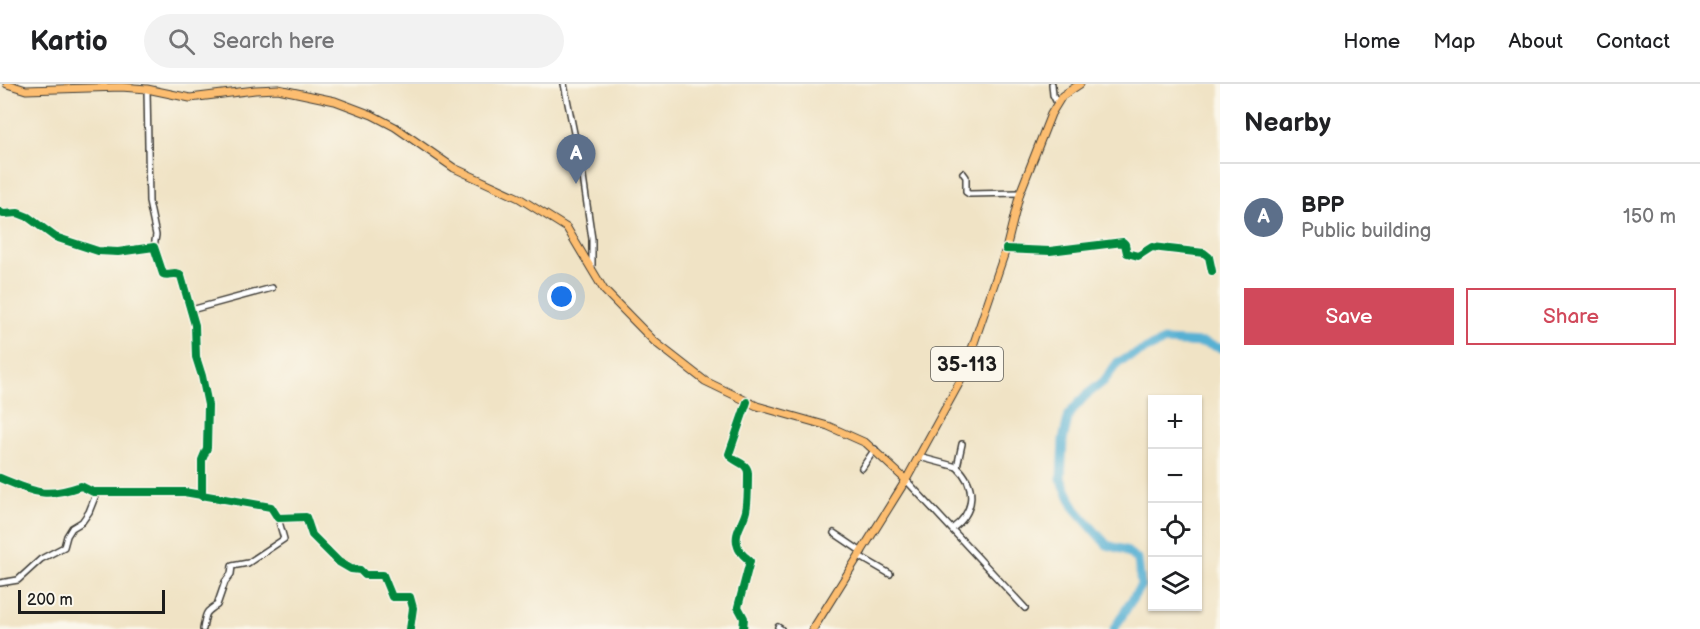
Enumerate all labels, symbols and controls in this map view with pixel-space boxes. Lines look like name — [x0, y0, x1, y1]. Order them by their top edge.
search box — [144, 14, 564, 68]
text: Kartio — [30, 25, 108, 58]
icon: search — [165, 25, 198, 58]
text: Search here — [213, 28, 335, 55]
text: Home — [1343, 29, 1400, 54]
text: Map — [1433, 29, 1475, 54]
text: About — [1508, 29, 1563, 54]
text: Contact — [1596, 29, 1670, 54]
text: Nearby — [1244, 108, 1331, 139]
pin: A — [556, 135, 596, 184]
text: BPP — [1301, 192, 1344, 219]
text: A — [1257, 205, 1270, 229]
text: 150 m — [1623, 205, 1676, 229]
text: Public building — [1301, 219, 1431, 243]
your location — [547, 282, 576, 311]
button: Save — [1244, 288, 1454, 345]
button: Share — [1466, 288, 1676, 345]
road number: 35-113 — [931, 347, 1003, 381]
map controls — [1148, 395, 1202, 611]
button: + — [1148, 395, 1202, 449]
button: − — [1148, 449, 1202, 503]
button: locate — [1148, 503, 1202, 557]
button: layers — [1148, 557, 1202, 611]
scale bar — [18, 587, 165, 614]
text: 200 m — [27, 591, 73, 610]

